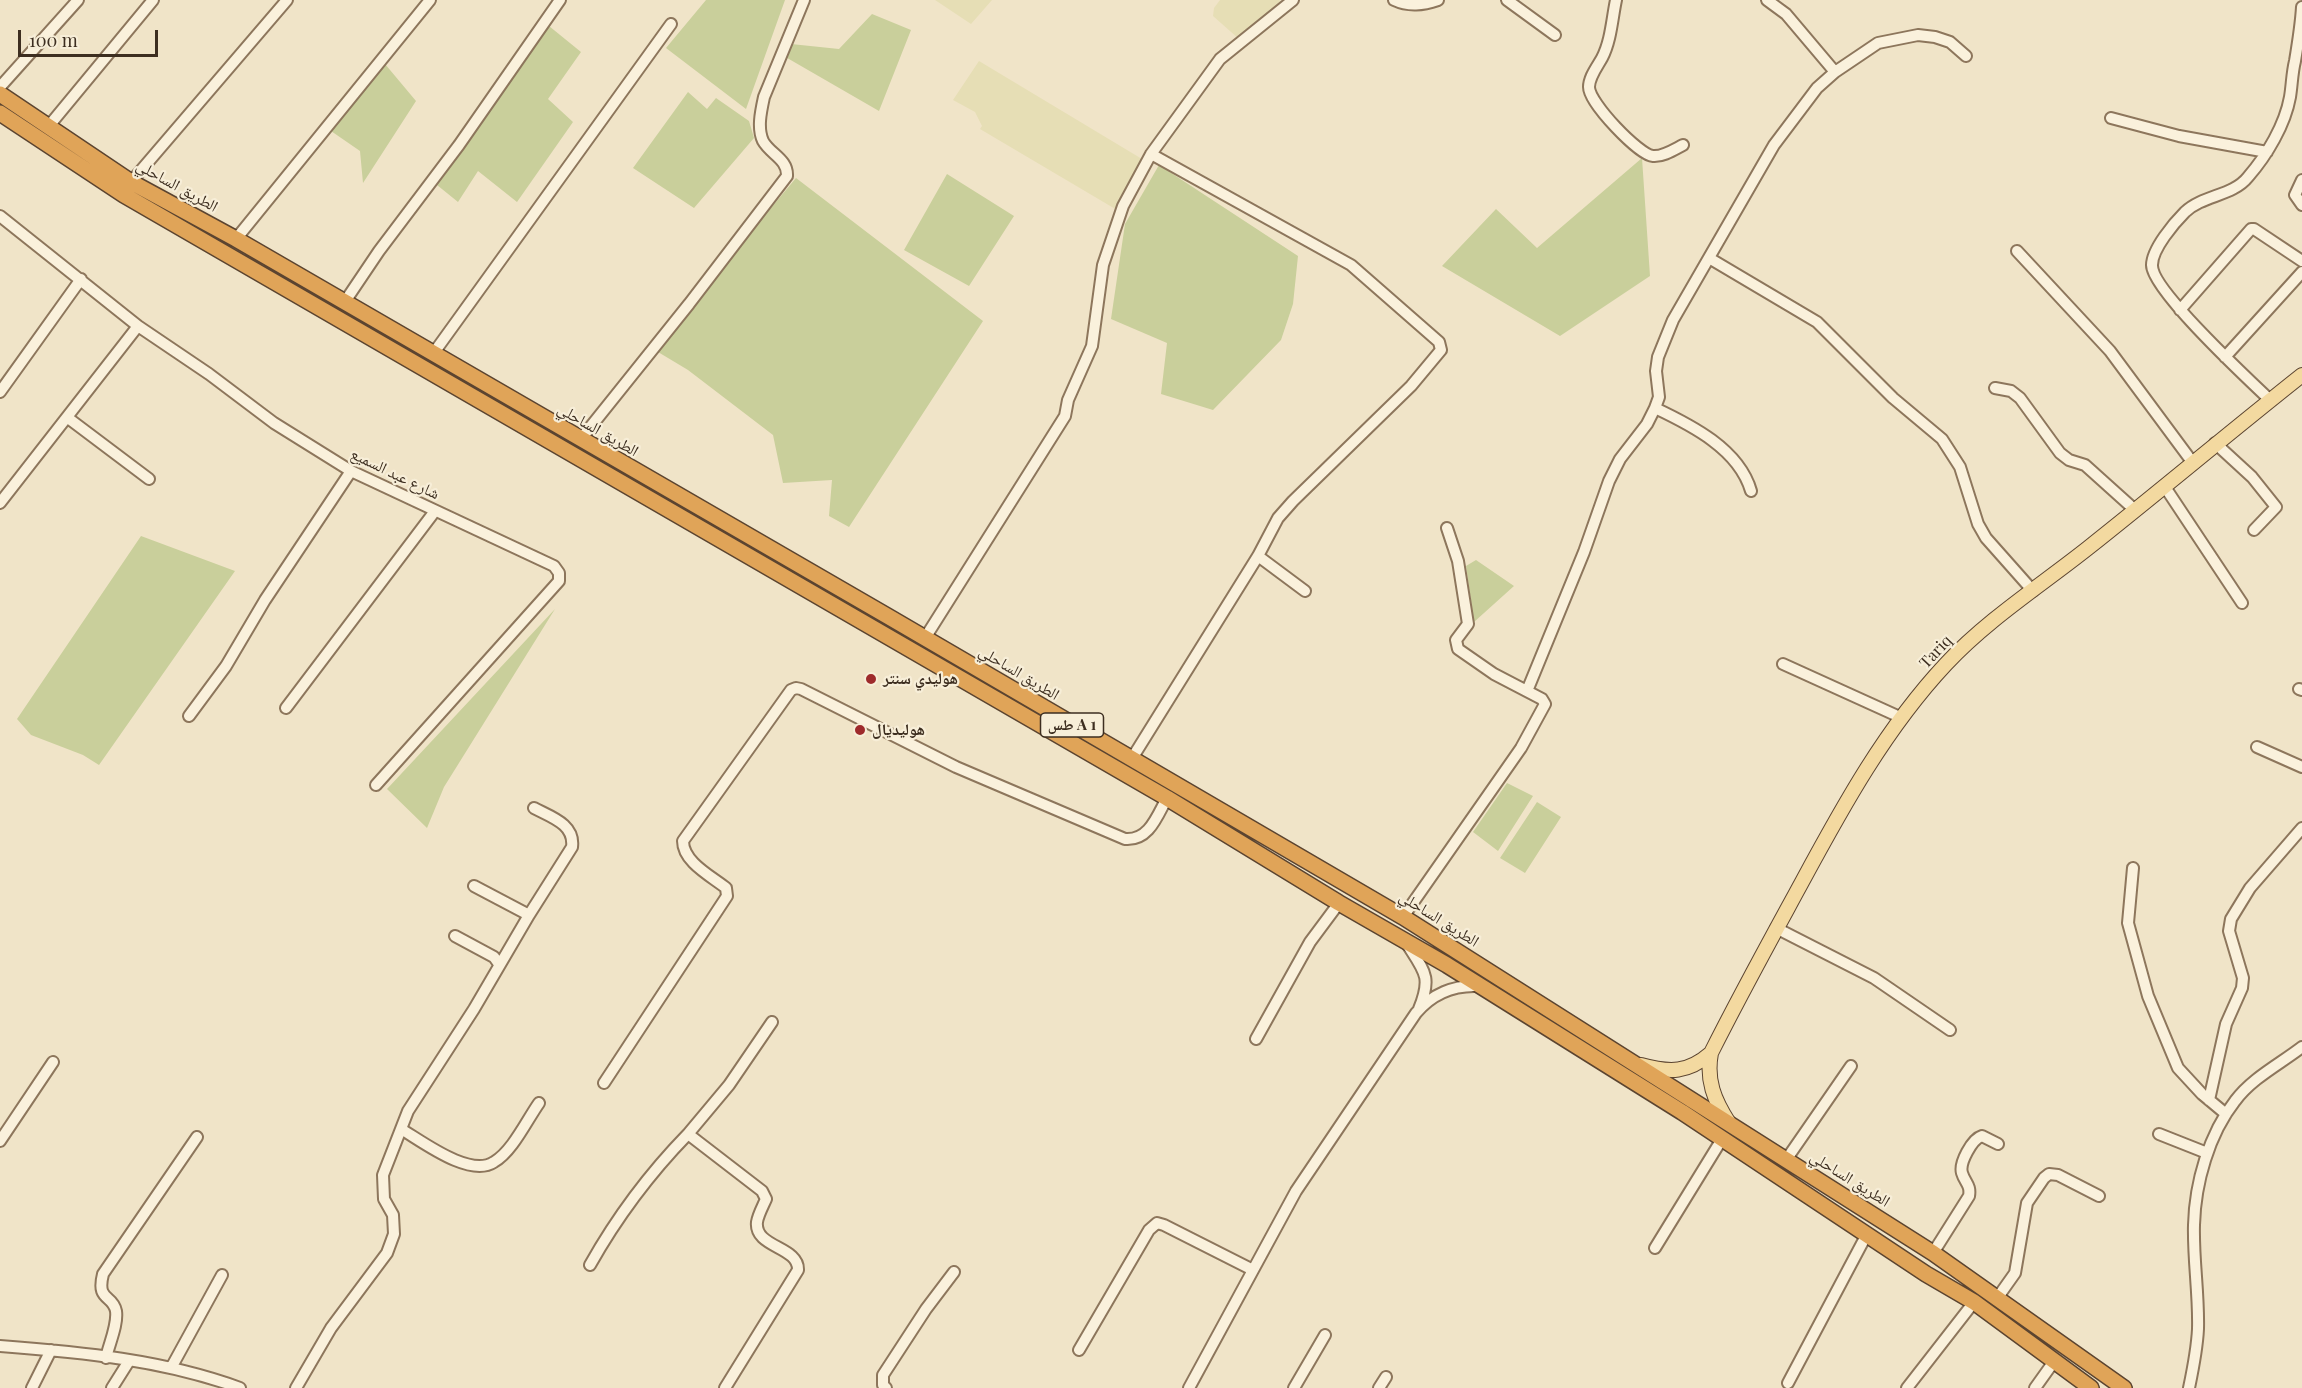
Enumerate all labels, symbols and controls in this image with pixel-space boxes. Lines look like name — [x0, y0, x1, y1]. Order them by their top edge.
scale bar — [21, 18, 160, 56]
text: 100 m — [29, 28, 78, 52]
street label: الطريق الساحلي — [133, 156, 221, 216]
street label: الطريق الساحلي — [554, 399, 642, 461]
street label: شارع عبد السميع — [347, 444, 443, 504]
street label: Tariq — [1916, 631, 1956, 673]
street label: الطريق الساحلي — [975, 641, 1063, 705]
place label: هوليدي سنتر — [883, 669, 958, 689]
marker: هوليدي سنتر — [864, 672, 878, 686]
road number: طس A 1 — [1040, 713, 1104, 737]
place label: هوليديال — [872, 720, 925, 740]
marker: هوليديال — [853, 723, 867, 737]
street label: الطريق الساحلي — [1396, 887, 1482, 951]
street label: الطريق الساحلي — [1807, 1147, 1893, 1211]

